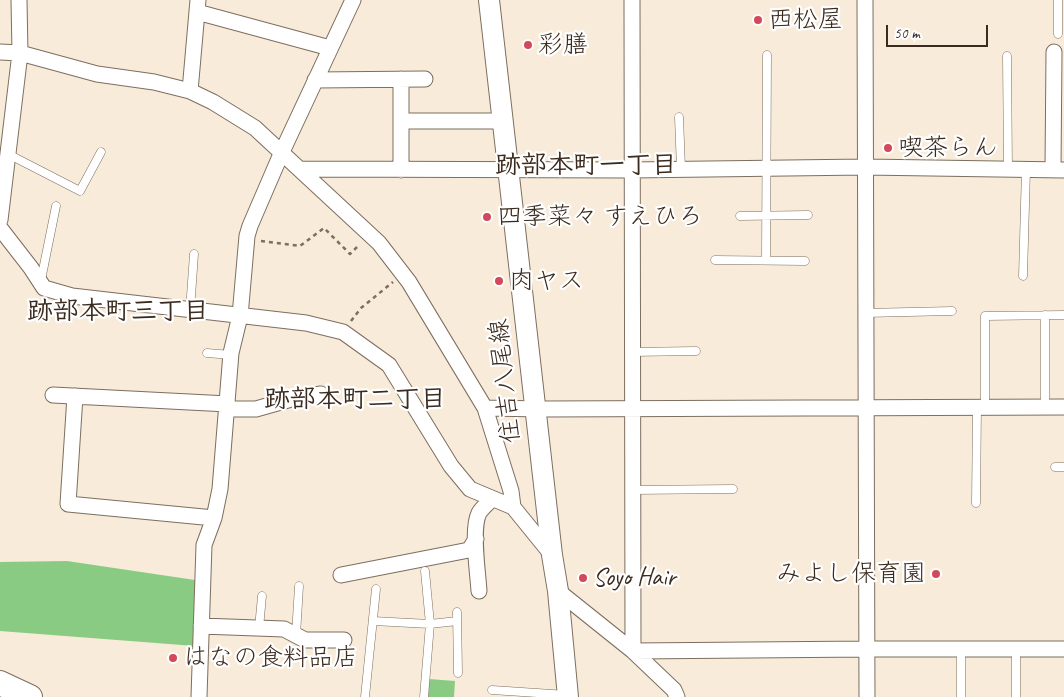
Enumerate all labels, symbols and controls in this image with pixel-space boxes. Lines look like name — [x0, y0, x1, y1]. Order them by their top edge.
place label: 西松屋 — [768, 5, 843, 35]
marker: 西松屋 — [752, 14, 764, 26]
scale bar — [889, 15, 992, 47]
text: 50 m — [894, 24, 920, 43]
place label: 彩膳 — [538, 30, 588, 60]
marker: 彩膳 — [522, 39, 534, 51]
place label: 喫茶らん — [898, 133, 998, 163]
marker: 喫茶らん — [882, 142, 894, 154]
district label: 跡部本町一丁目 — [495, 150, 677, 182]
place label: 四季菜々 すえひろ — [497, 202, 703, 232]
marker: 四季菜々 すえひろ — [481, 211, 493, 223]
place label: 肉ヤス — [509, 266, 584, 296]
marker: 肉ヤス — [493, 275, 505, 287]
district label: 跡部本町三丁目 — [27, 296, 209, 328]
street label: 住吉八尾線 — [485, 317, 527, 445]
district label: 跡部本町二丁目 — [264, 384, 446, 416]
place label: みよし保育園 — [776, 559, 926, 589]
place label: Soyo Hair — [593, 563, 676, 593]
marker: みよし保育園 — [930, 568, 942, 580]
marker: Soyo Hair — [577, 572, 589, 584]
place label: はなの食料品店 — [183, 643, 358, 673]
marker: はなの食料品店 — [167, 652, 179, 664]

